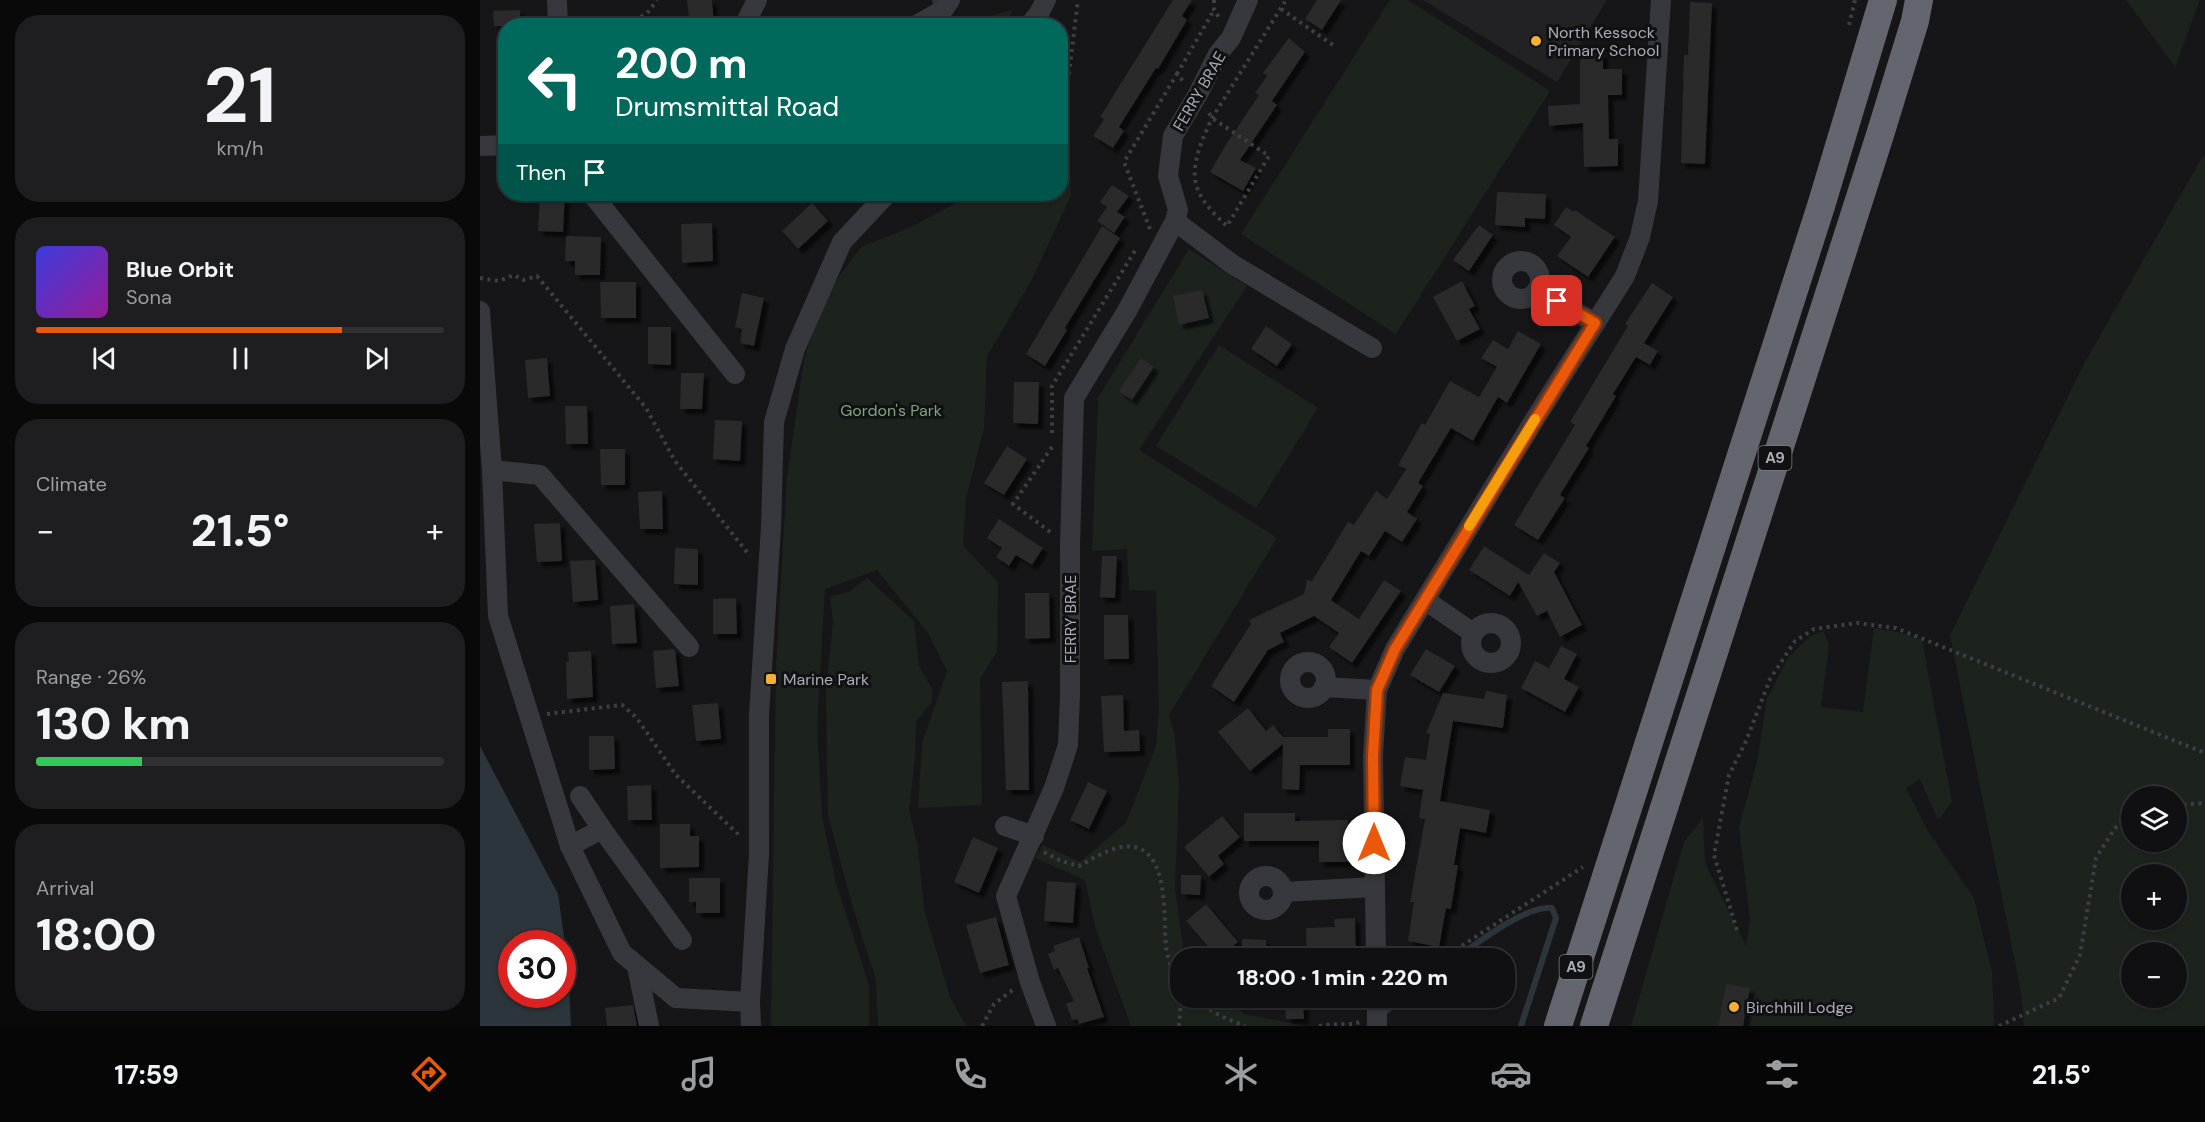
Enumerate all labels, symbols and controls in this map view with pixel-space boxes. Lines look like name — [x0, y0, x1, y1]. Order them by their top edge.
place label: North Kessock Primary School — [1548, 22, 1659, 61]
marker: North Kessock Primary School — [1529, 34, 1543, 48]
text: 200 m — [615, 36, 748, 91]
icon: left — [516, 42, 594, 120]
text: 21 — [203, 45, 277, 146]
street label: FERRY BRAE — [1168, 48, 1231, 135]
text: Drumsmittal Road — [615, 89, 839, 124]
text: km/h — [216, 135, 264, 161]
icon: arrive — [578, 156, 611, 189]
text: Then — [516, 158, 566, 187]
text: Blue Orbit — [126, 255, 234, 284]
pin — [1531, 275, 1582, 326]
text: Sona — [126, 284, 172, 310]
icon: arrive — [1540, 284, 1573, 317]
icon: previous — [88, 342, 121, 375]
icon: pause — [224, 342, 257, 375]
icon: next — [360, 342, 393, 375]
park label: Gordon's Park — [840, 400, 942, 421]
road number: A9 — [1758, 446, 1792, 470]
text: Climate — [36, 471, 107, 497]
text: 21.5° — [191, 501, 289, 560]
text: − — [36, 509, 54, 552]
text: + — [426, 509, 444, 552]
street label: FERRY BRAE — [1060, 575, 1081, 663]
text: Range · 26% — [36, 664, 146, 690]
place label: Marine Park — [783, 669, 869, 690]
marker: Marine Park — [764, 672, 778, 686]
text: 130 km — [36, 694, 191, 753]
map controls — [2121, 786, 2187, 1008]
button: layers — [2121, 786, 2187, 852]
position arrow — [1342, 811, 1406, 875]
button: + — [2121, 864, 2187, 930]
text: Arrival — [36, 875, 94, 901]
text: 18:00 — [36, 905, 156, 964]
speed limit sign: 30 — [498, 930, 576, 1008]
button: − — [2121, 942, 2187, 1008]
road number: A9 — [1560, 955, 1592, 979]
text: 18:00 · 1 min · 220 m — [1237, 963, 1448, 992]
place label: Birchhill Lodge — [1746, 997, 1853, 1018]
marker: Birchhill Lodge — [1727, 1000, 1741, 1014]
icon: directions — [408, 1053, 450, 1095]
icon: music — [678, 1053, 720, 1095]
icon: phone — [949, 1053, 991, 1095]
icon: climate — [1220, 1053, 1262, 1095]
icon: car — [1490, 1053, 1532, 1095]
icon: filters — [1761, 1053, 1803, 1095]
text: 17:59 — [114, 1057, 179, 1092]
text: 21.5° — [2032, 1057, 2091, 1092]

